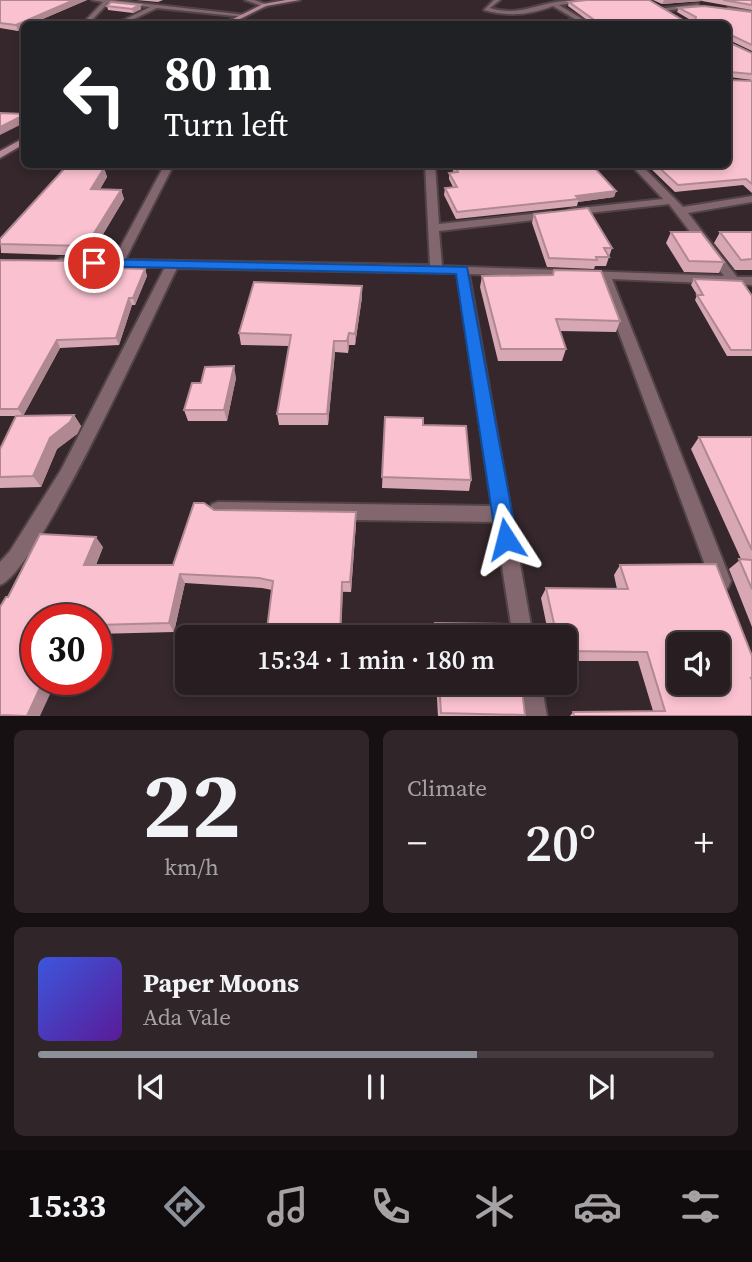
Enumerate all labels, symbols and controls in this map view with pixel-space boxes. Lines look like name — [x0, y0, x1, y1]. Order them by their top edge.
text: 80 m — [164, 39, 272, 106]
icon: left — [49, 49, 140, 140]
text: Turn left — [164, 103, 288, 147]
pin — [64, 233, 124, 293]
icon: arrive — [75, 244, 113, 282]
position arrow — [469, 502, 543, 576]
speed limit sign: 30 — [21, 604, 112, 695]
map controls — [667, 632, 730, 695]
button: sound — [667, 632, 730, 695]
text: 15:34 · 1 min · 180 m — [257, 642, 495, 678]
text: 22 — [142, 743, 241, 867]
text: Climate — [407, 772, 487, 804]
text: 20° — [525, 807, 596, 878]
text: − — [407, 817, 427, 869]
text: + — [694, 817, 714, 869]
text: km/h — [164, 851, 219, 883]
text: Paper Moons — [143, 965, 299, 1001]
text: Ada Vale — [143, 1001, 231, 1033]
icon: previous — [132, 1068, 170, 1106]
icon: pause — [357, 1068, 395, 1106]
icon: next — [582, 1068, 620, 1106]
icon: directions — [160, 1182, 209, 1231]
icon: music — [263, 1182, 312, 1231]
icon: phone — [366, 1182, 415, 1231]
icon: climate — [470, 1182, 519, 1231]
icon: car — [573, 1182, 622, 1231]
icon: filters — [676, 1182, 725, 1231]
text: 15:33 — [27, 1184, 106, 1228]

